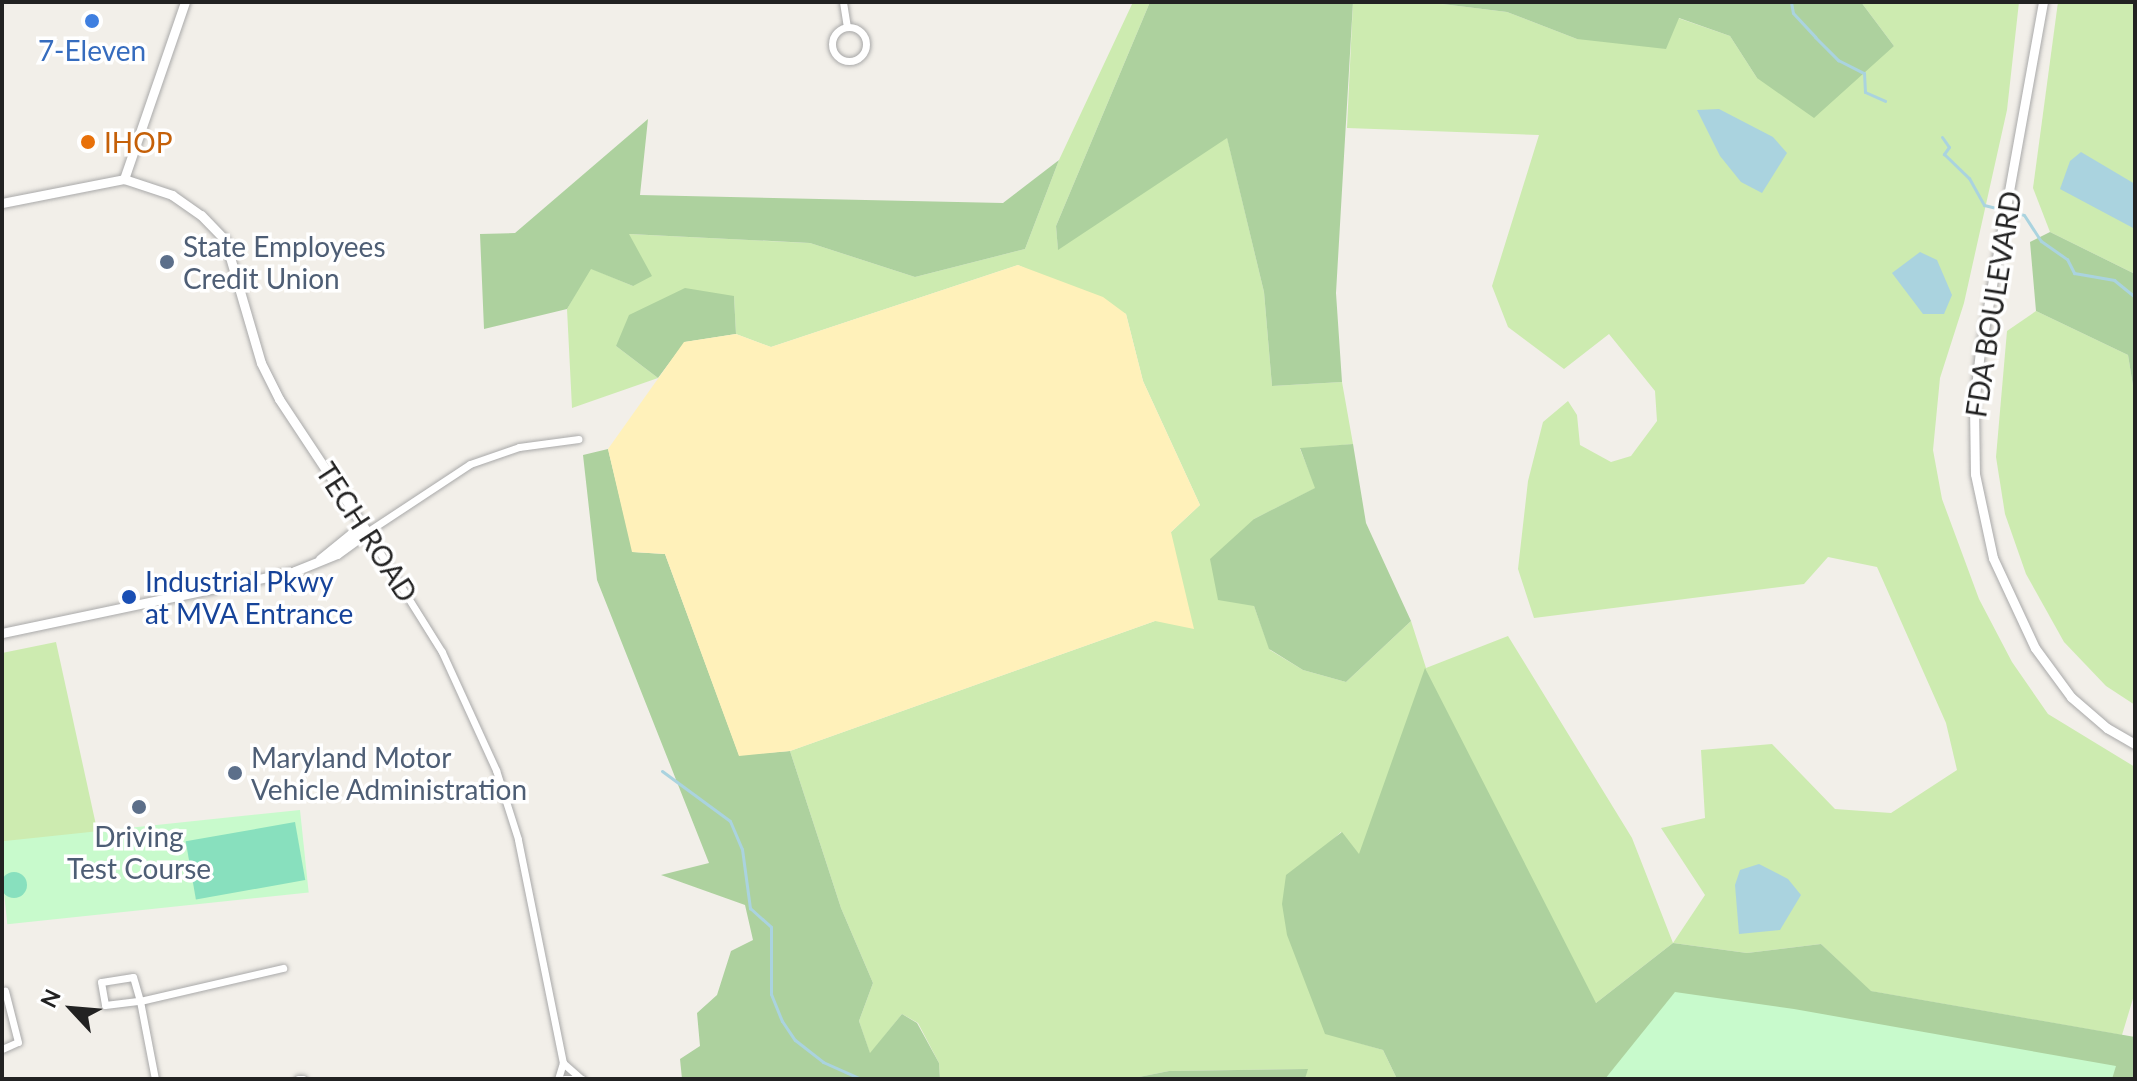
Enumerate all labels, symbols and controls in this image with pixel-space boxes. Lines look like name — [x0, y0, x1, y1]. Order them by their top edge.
marker: 7-Eleven — [83, 12, 101, 30]
place label: 7-Eleven — [38, 33, 146, 67]
place label: IHOP — [104, 125, 172, 159]
marker: IHOP — [79, 133, 97, 151]
street label: FDA BOULEVARD — [1958, 188, 2028, 420]
place label: State Employees Credit Union — [183, 229, 386, 295]
marker: State Employees Credit Union — [158, 253, 176, 271]
street label: TECH ROAD — [310, 456, 424, 608]
place label: Industrial Pkwy at MVA Entrance — [145, 564, 354, 630]
marker: Industrial Pkwy at MVA Entrance — [120, 588, 138, 606]
place label: Maryland Motor Vehicle Administration — [251, 740, 528, 806]
marker: Maryland Motor Vehicle Administration — [226, 764, 244, 782]
marker: Driving Test Course — [130, 798, 148, 816]
place label: Driving Test Course — [67, 819, 211, 885]
north arrow — [32, 969, 112, 1049]
text: N — [34, 985, 66, 1012]

